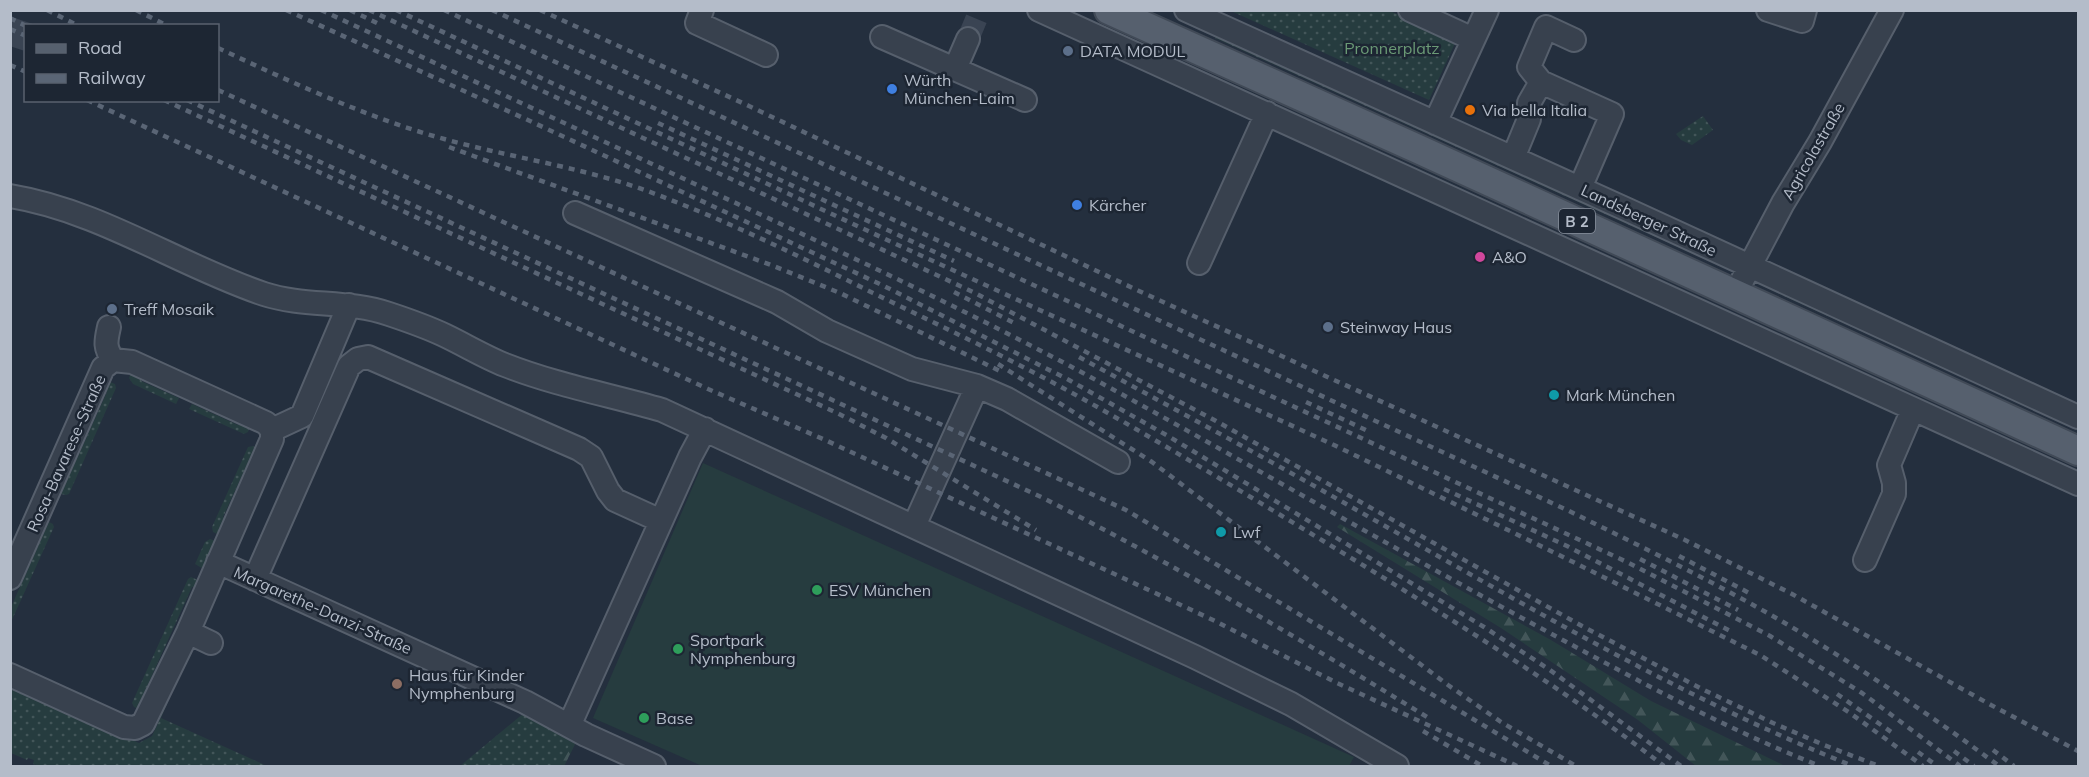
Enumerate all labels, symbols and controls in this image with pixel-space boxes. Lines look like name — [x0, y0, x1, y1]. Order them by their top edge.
legend — [24, 24, 219, 102]
text: Road — [78, 36, 122, 59]
park label: Pronnerplatz — [1344, 38, 1440, 58]
place label: DATA MODUL — [1080, 41, 1185, 61]
marker: DATA MODUL — [1061, 44, 1075, 58]
text: Railway — [78, 66, 146, 89]
place label: Würth München-Laim — [904, 70, 1015, 108]
marker: Würth München-Laim — [885, 82, 899, 96]
street label: Agricolastraße — [1777, 99, 1849, 203]
place label: Via bella Italia — [1482, 100, 1587, 120]
marker: Via bella Italia — [1463, 103, 1477, 117]
street label: Landsberger Straße — [1578, 180, 1720, 260]
place label: Kärcher — [1089, 195, 1146, 215]
marker: Kärcher — [1070, 198, 1084, 212]
road number: B 2 — [1559, 209, 1595, 233]
place label: A&O — [1492, 247, 1527, 267]
marker: A&O — [1473, 250, 1487, 264]
place label: Treff Mosaik — [124, 299, 215, 319]
marker: Treff Mosaik — [105, 302, 119, 316]
place label: Steinway Haus — [1340, 317, 1452, 337]
marker: Steinway Haus — [1321, 320, 1335, 334]
street label: Rosa-Bavarese-Straße — [22, 371, 110, 535]
place label: Mark München — [1566, 385, 1675, 405]
marker: Mark München — [1547, 388, 1561, 402]
place label: Lwf — [1233, 522, 1261, 542]
marker: Lwf — [1214, 525, 1228, 539]
street label: Margarethe-Danzi-Straße — [231, 562, 415, 658]
place label: ESV München — [829, 580, 931, 600]
marker: ESV München — [810, 583, 824, 597]
place label: Sportpark Nymphenburg — [690, 630, 796, 668]
marker: Sportpark Nymphenburg — [671, 642, 685, 656]
place label: Haus für Kinder Nymphenburg — [409, 665, 524, 703]
marker: Haus für Kinder Nymphenburg — [390, 677, 404, 691]
place label: Base — [656, 708, 693, 728]
marker: Base — [637, 711, 651, 725]

